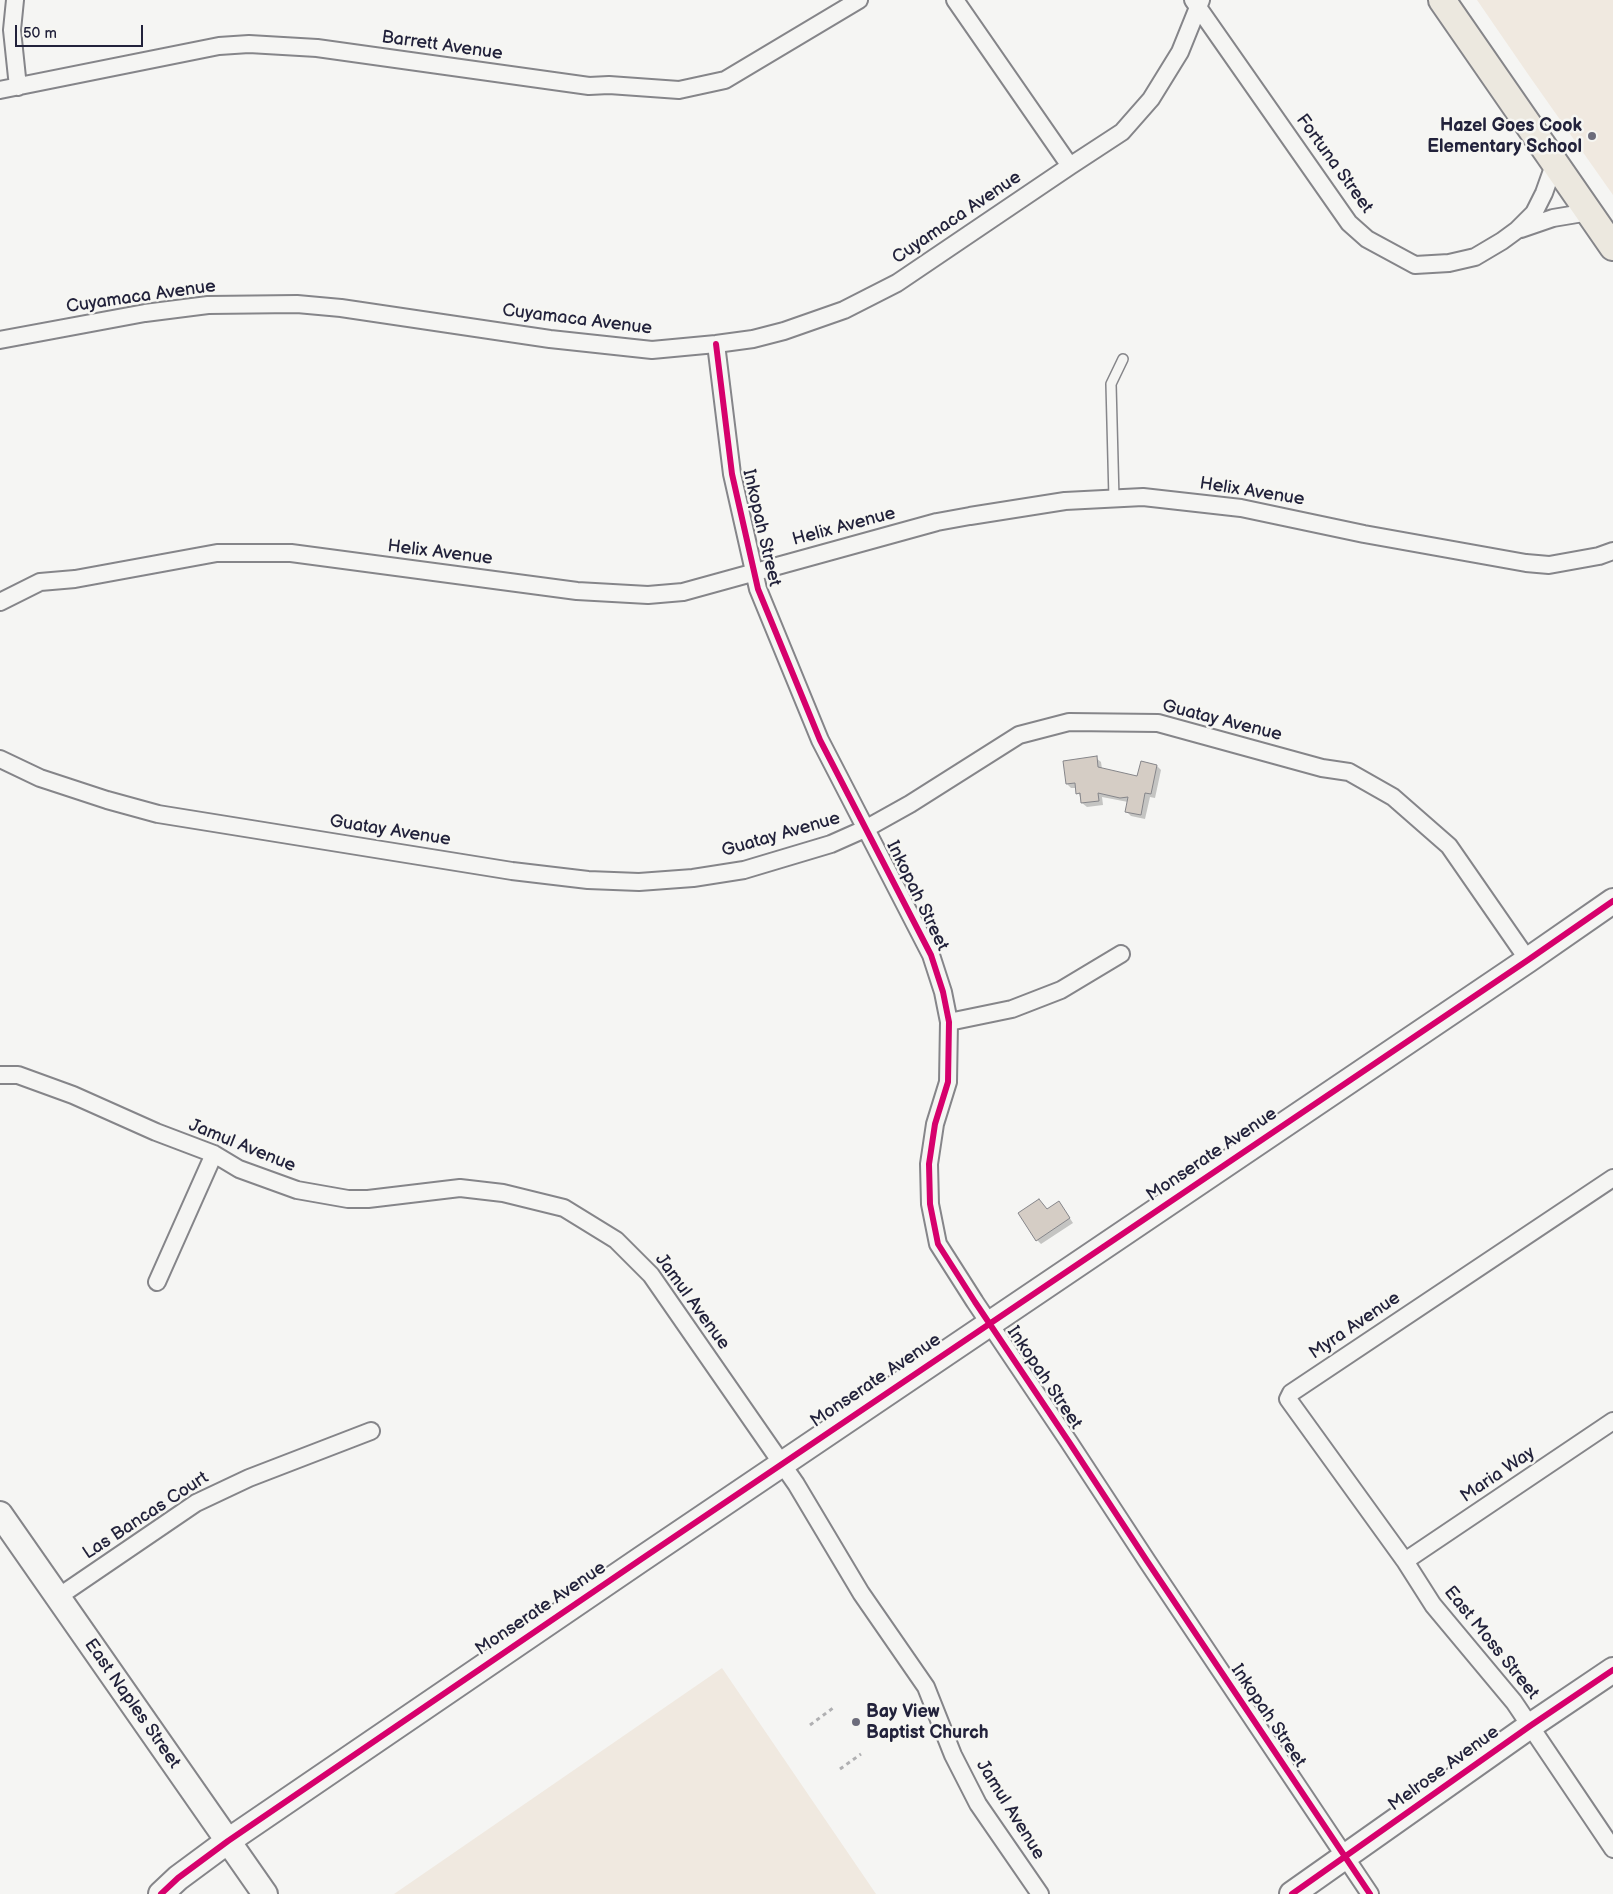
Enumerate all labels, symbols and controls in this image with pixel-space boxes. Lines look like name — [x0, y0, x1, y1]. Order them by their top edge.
scale bar — [18, 15, 145, 47]
text: 50 m — [23, 24, 57, 43]
street label: Barrett Avenue — [380, 27, 504, 65]
street label: Fortuna Street — [1291, 110, 1377, 218]
place label: Hazel Goes Cook Elementary School — [1427, 115, 1582, 158]
marker: Hazel Goes Cook Elementary School — [1586, 130, 1598, 142]
street label: Cuyamaca Avenue — [888, 167, 1026, 269]
street label: Cuyamaca Avenue — [65, 276, 217, 318]
street label: Cuyamaca Avenue — [501, 300, 653, 340]
street label: Inkopah Street — [737, 467, 785, 589]
street label: Helix Avenue — [1198, 473, 1306, 511]
street label: Helix Avenue — [790, 503, 898, 551]
street label: Helix Avenue — [386, 536, 494, 570]
street label: Guatay Avenue — [1160, 696, 1284, 746]
street label: Guatay Avenue — [719, 808, 843, 862]
street label: Guatay Avenue — [328, 811, 452, 851]
street label: Inkopah Street — [881, 838, 953, 954]
street label: Monserate Avenue — [1143, 1103, 1281, 1207]
street label: Jamul Avenue — [185, 1115, 299, 1177]
street label: Jamul Avenue — [650, 1250, 734, 1354]
street label: Myra Avenue — [1305, 1288, 1405, 1364]
street label: Inkopah Street — [1002, 1322, 1086, 1434]
street label: Monserate Avenue — [807, 1329, 945, 1433]
street label: Maria Way — [1457, 1442, 1539, 1508]
street label: Las Bancas Court — [79, 1467, 213, 1565]
street label: Monserate Avenue — [472, 1557, 610, 1661]
street label: East Moss Street — [1439, 1582, 1543, 1704]
street label: East Naples Street — [79, 1635, 185, 1773]
street label: Inkopah Street — [1226, 1660, 1310, 1772]
place label: Bay View Baptist Church — [866, 1701, 989, 1744]
marker: Bay View Baptist Church — [850, 1716, 862, 1728]
street label: Melrose Avenue — [1384, 1722, 1504, 1816]
street label: Jamul Avenue — [971, 1756, 1049, 1864]

